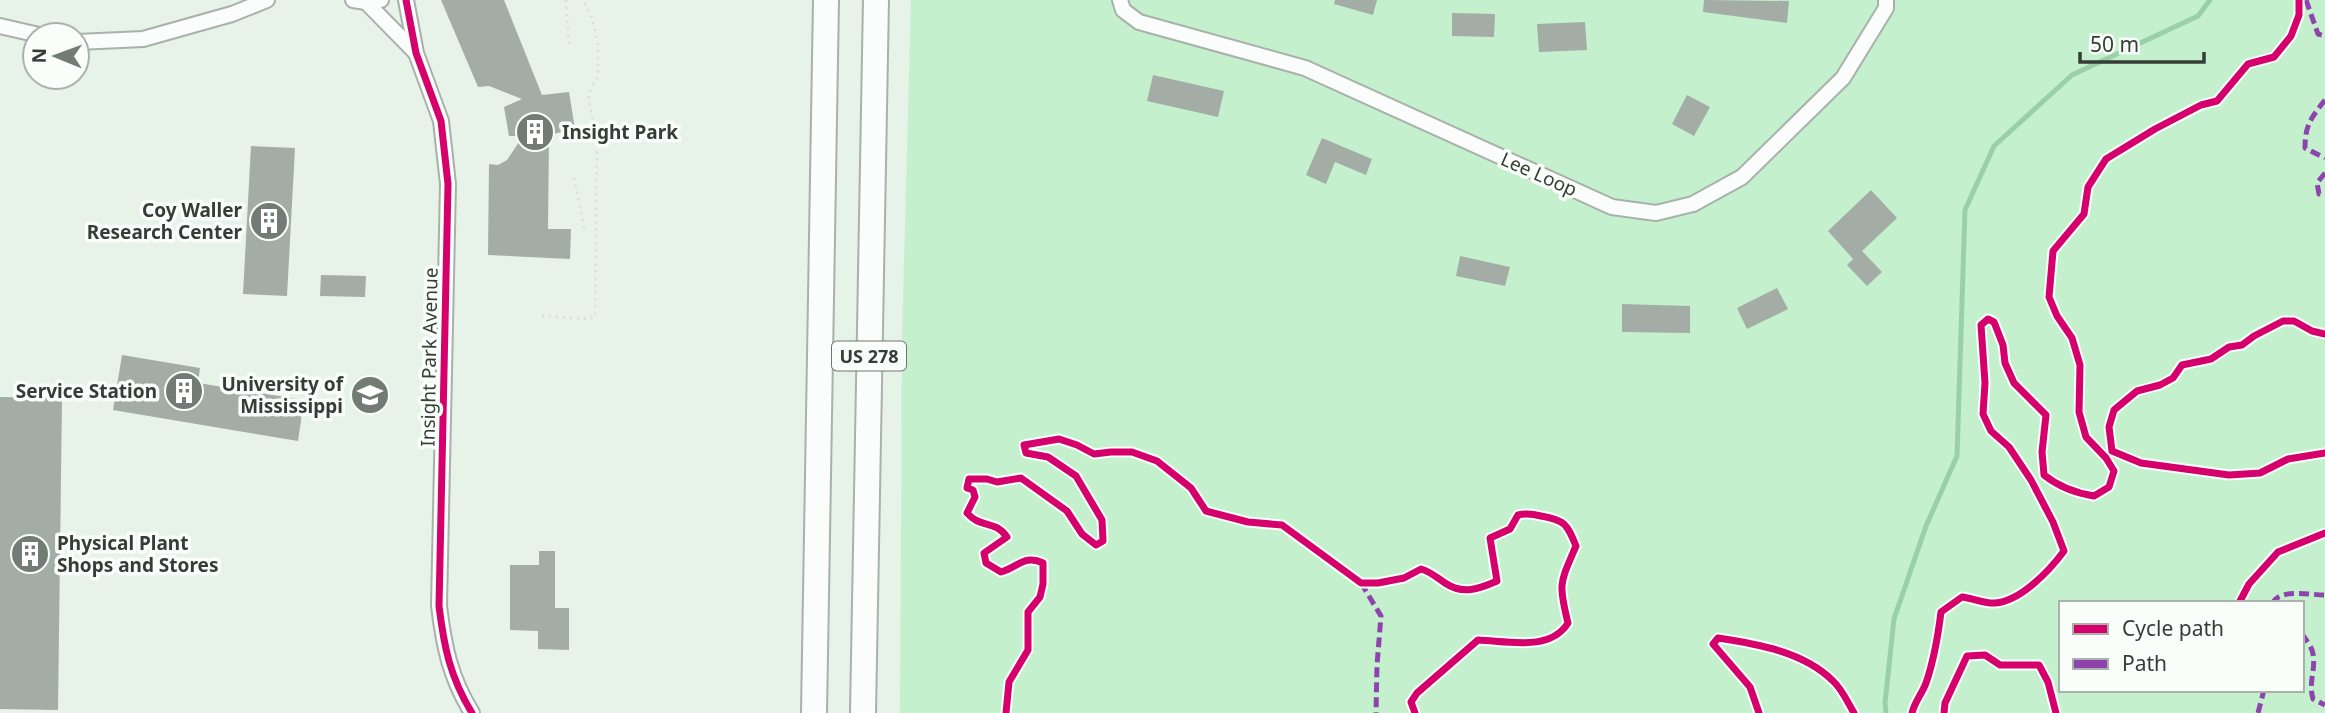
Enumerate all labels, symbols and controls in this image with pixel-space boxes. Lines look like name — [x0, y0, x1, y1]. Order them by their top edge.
north arrow — [21, 21, 91, 91]
scale bar — [2080, 21, 2204, 65]
text: 50 m — [2090, 30, 2139, 58]
text: N — [26, 48, 52, 64]
building icon: Insight Park — [514, 111, 556, 153]
place label: Insight Park — [562, 119, 678, 145]
street label: Lee Loop — [1497, 146, 1581, 202]
place label: Coy Waller Research Center — [87, 197, 243, 245]
building icon: Coy Waller Research Center — [248, 200, 290, 242]
street label: Insight Park Avenue — [414, 267, 444, 447]
road number: US 278 — [832, 342, 906, 370]
building icon: Service Station — [163, 370, 205, 412]
place label: University of Mississippi — [221, 371, 345, 419]
school or university icon: University of Mississippi — [349, 374, 391, 416]
place label: Service Station — [16, 378, 157, 404]
place label: Physical Plant Shops and Stores — [57, 530, 218, 578]
building icon: Physical Plant Shops and Stores — [9, 533, 51, 575]
legend — [2059, 601, 2304, 692]
text: Cycle path — [2122, 614, 2224, 642]
text: Path — [2122, 649, 2167, 677]

